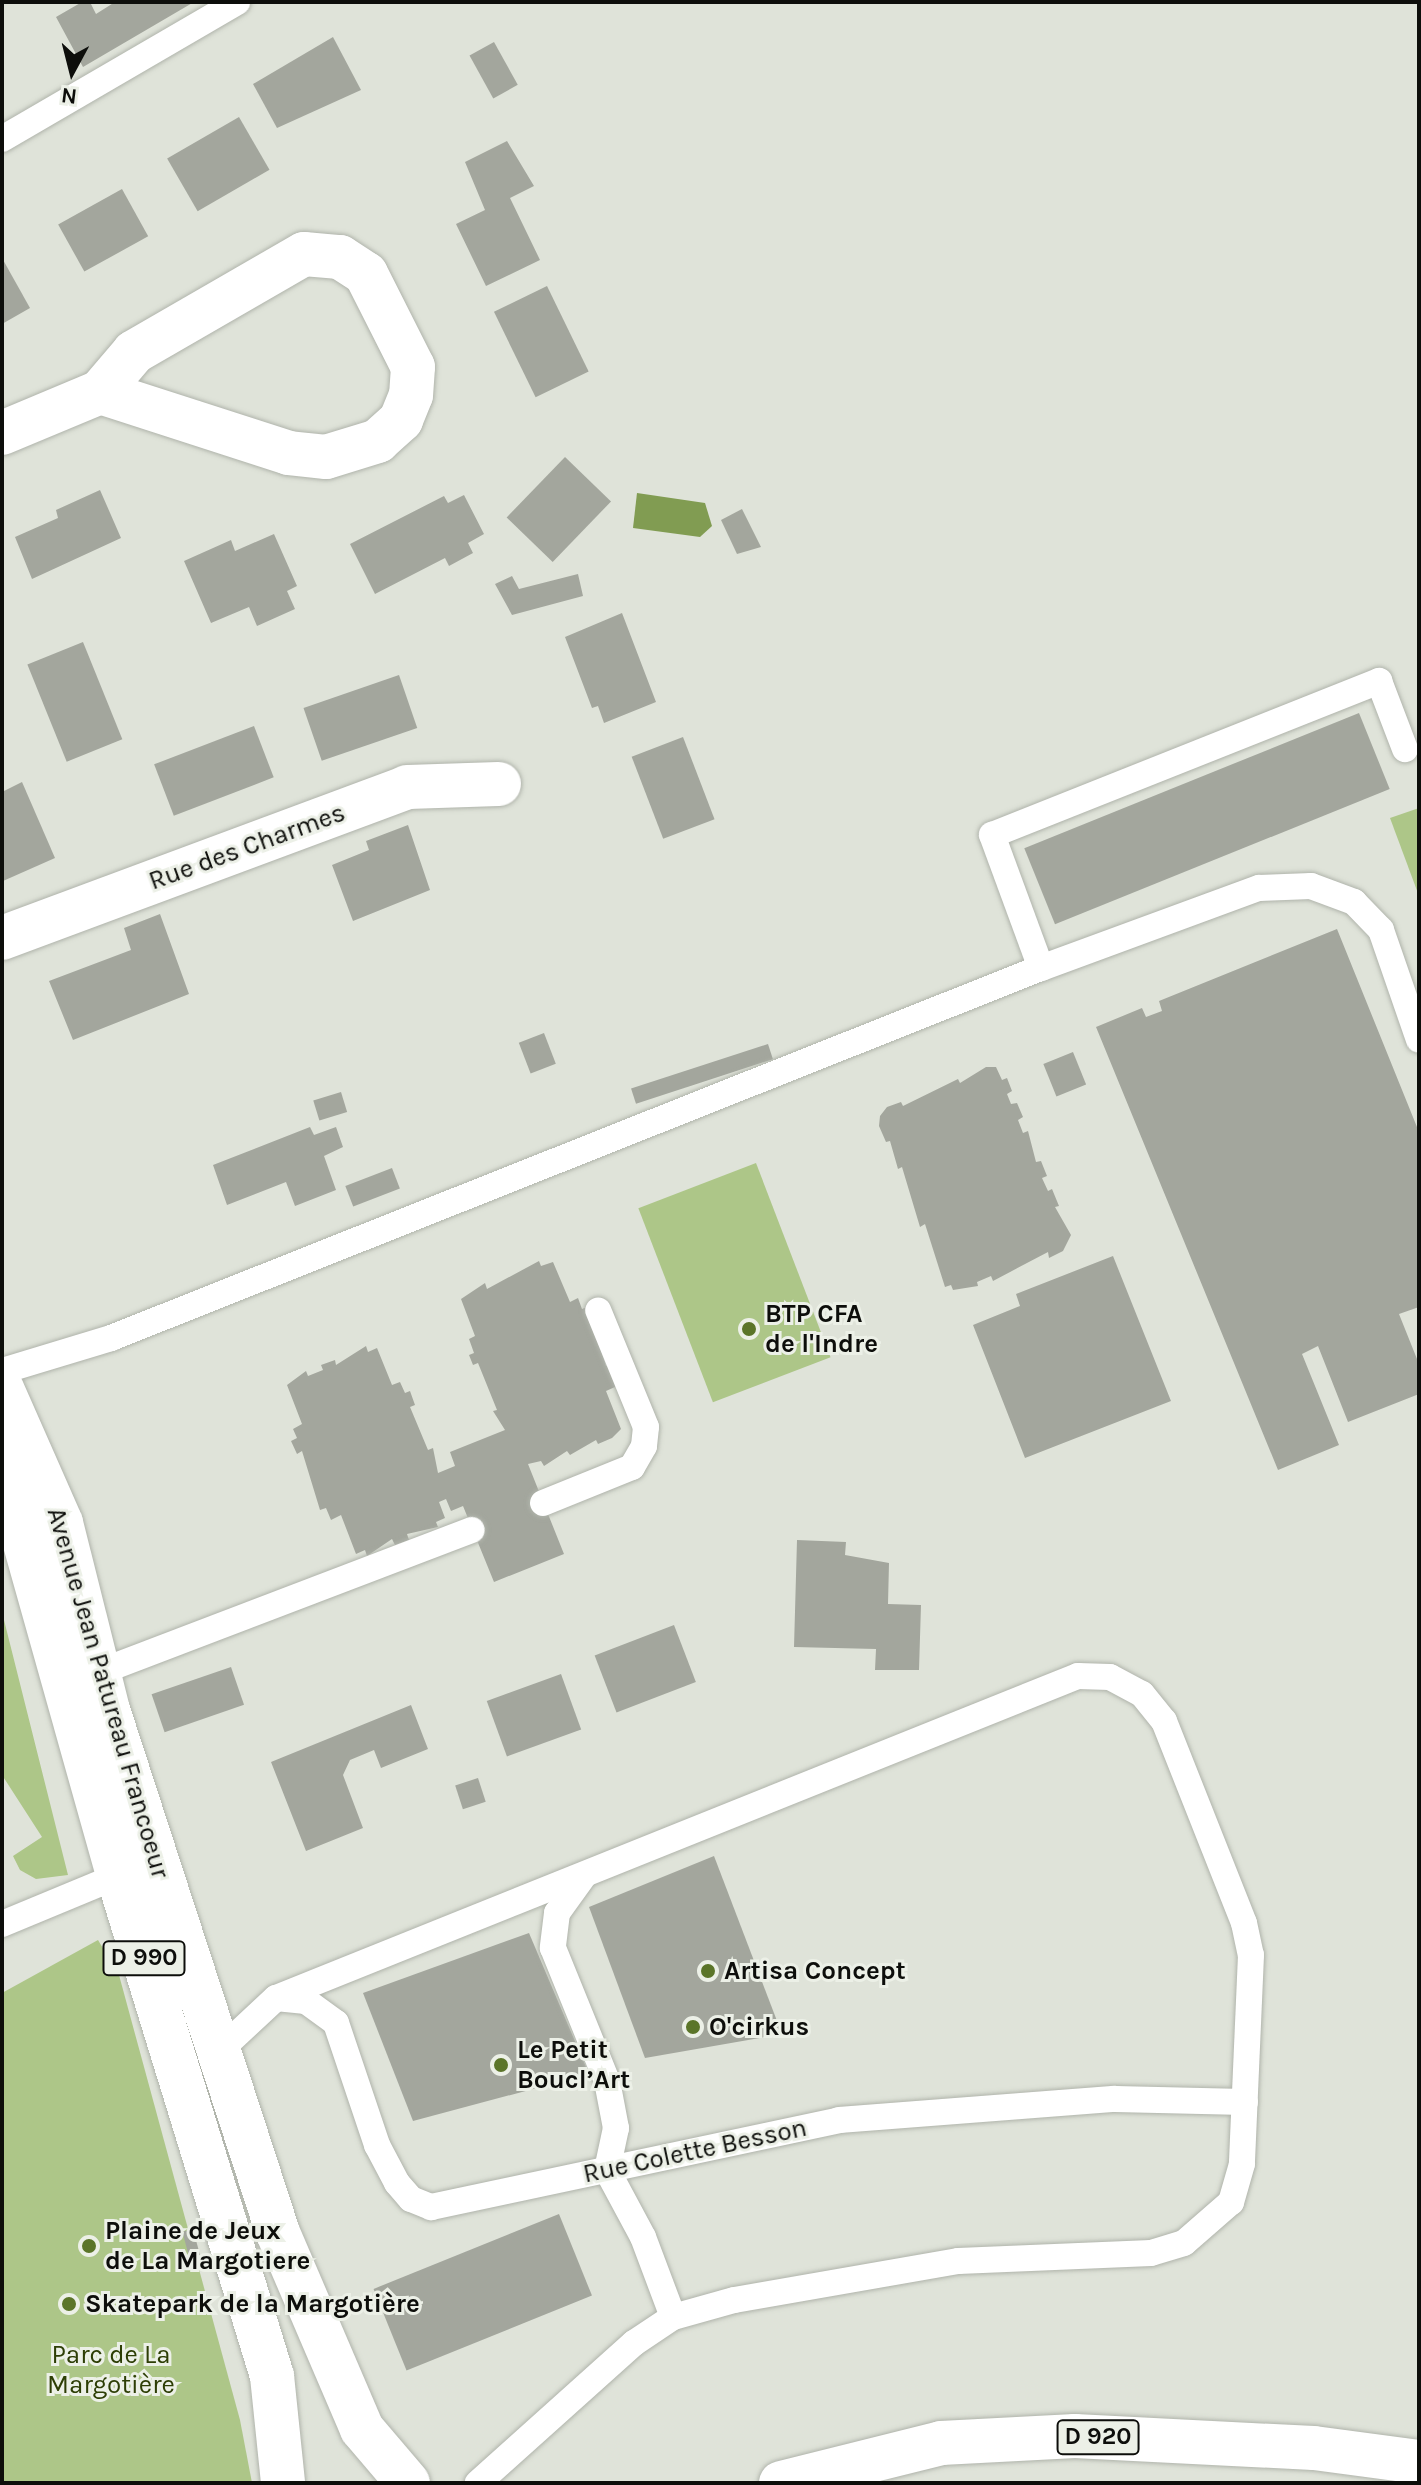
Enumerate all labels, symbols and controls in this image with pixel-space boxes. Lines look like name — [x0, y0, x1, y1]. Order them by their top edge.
north arrow — [32, 32, 112, 112]
text: N — [60, 82, 78, 110]
street label: Rue des Charmes — [145, 797, 349, 897]
place label: BTP CFA de l'Indre — [765, 1298, 878, 1360]
marker: BTP CFA de l'Indre — [740, 1320, 758, 1338]
street label: Avenue Jean Patureau Francoeur — [40, 1504, 176, 1882]
road number: D 990 — [102, 1938, 186, 1978]
place label: Artisa Concept — [724, 1955, 906, 1987]
marker: Artisa Concept — [699, 1962, 717, 1980]
place label: O'cirkus — [709, 2011, 809, 2043]
marker: O'cirkus — [684, 2018, 702, 2036]
place label: Le Petit Boucl’Art — [517, 2034, 630, 2096]
marker: Le Petit Boucl’Art — [492, 2056, 510, 2074]
street label: Rue Colette Besson — [580, 2112, 810, 2190]
place label: Plaine de Jeux de La Margotiere — [105, 2215, 310, 2276]
marker: Plaine de Jeux de La Margotiere — [80, 2237, 98, 2255]
place label: Skatepark de la Margotière — [85, 2288, 420, 2320]
marker: Skatepark de la Margotière — [60, 2295, 78, 2313]
park label: Parc de La Margotière — [47, 2339, 175, 2400]
road number: D 920 — [1056, 2417, 1140, 2457]

